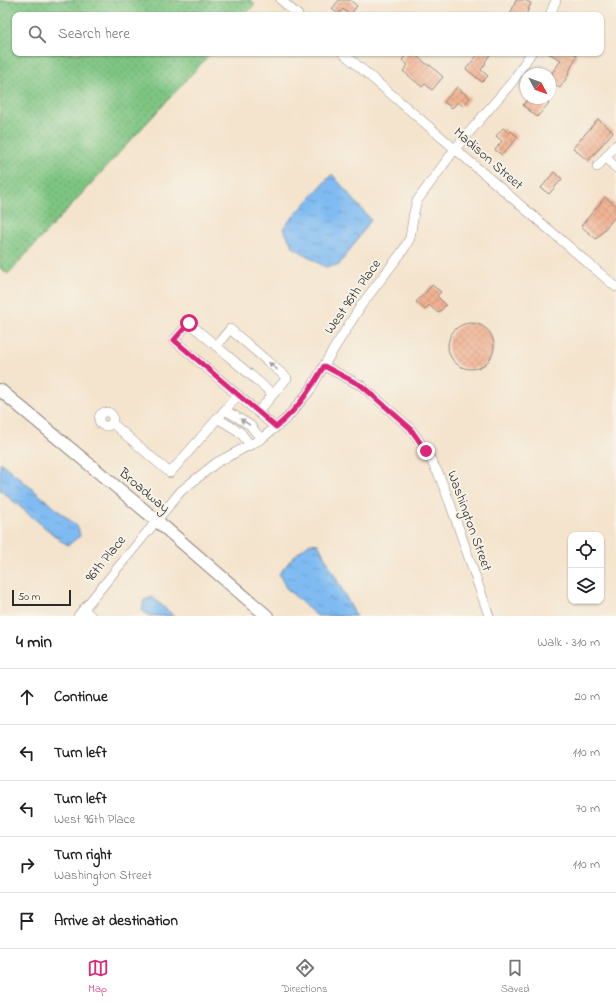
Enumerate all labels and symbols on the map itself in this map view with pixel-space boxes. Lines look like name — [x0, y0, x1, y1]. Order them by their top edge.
north arrow — [520, 68, 556, 104]
street label: Madison Street — [448, 123, 528, 195]
street label: West 96th Place — [319, 255, 387, 339]
route start — [180, 314, 198, 332]
one-way arrow — [268, 362, 278, 371]
one-way arrow — [240, 418, 250, 426]
route end — [417, 442, 435, 460]
street label: Broadway — [112, 463, 174, 520]
street label: Washington Street — [440, 468, 497, 575]
street label: 96th Place — [81, 531, 132, 587]
scale bar — [12, 588, 71, 607]

